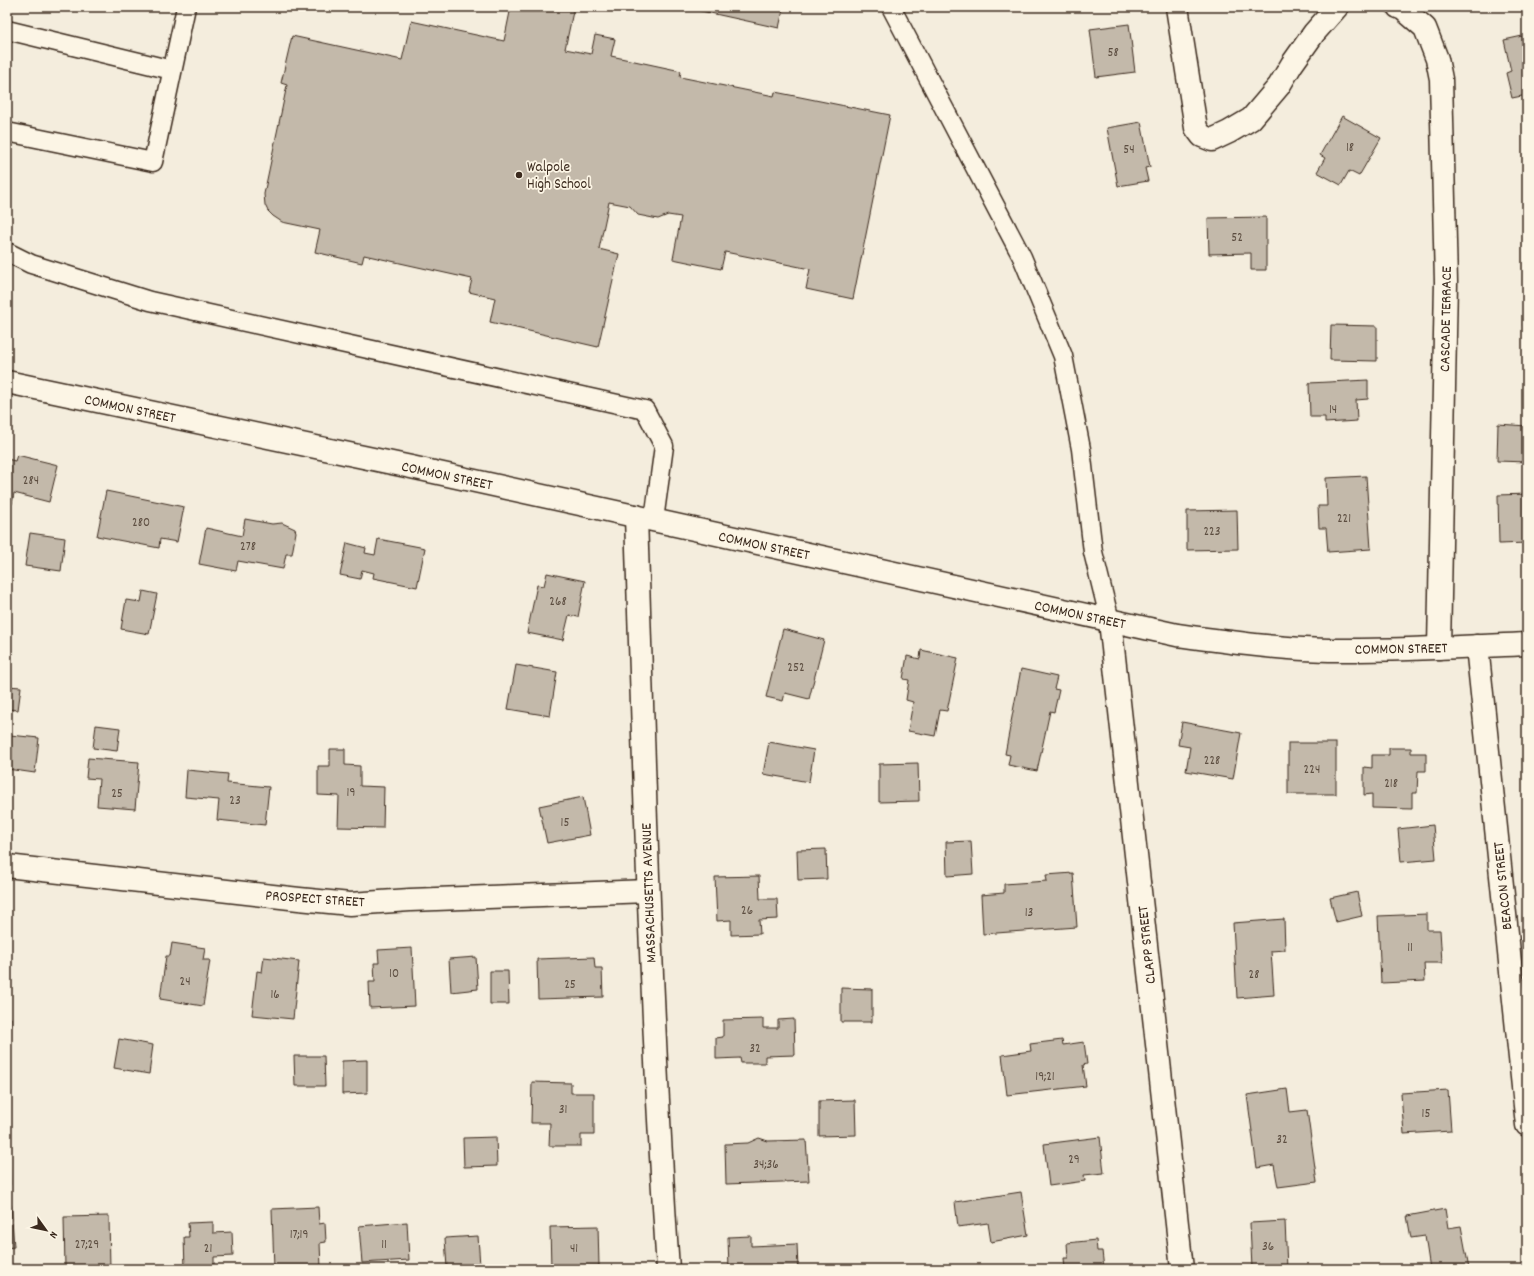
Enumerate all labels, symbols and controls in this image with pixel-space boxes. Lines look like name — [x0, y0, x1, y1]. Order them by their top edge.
house number: 58 — [1107, 44, 1119, 63]
house number: 18 — [1346, 139, 1354, 158]
house number: 54 — [1123, 141, 1135, 160]
place label: Walpole High School — [527, 157, 591, 196]
marker: Walpole High School — [514, 170, 524, 180]
house number: 52 — [1231, 229, 1243, 248]
street label: CASCADE TERRACE — [1435, 266, 1459, 372]
street label: COMMON STREET — [82, 390, 177, 430]
house number: 14 — [1329, 401, 1337, 420]
street label: COMMON STREET — [399, 457, 494, 497]
house number: 284 — [23, 472, 39, 491]
house number: 221 — [1337, 510, 1351, 529]
house number: 280 — [132, 514, 150, 533]
house number: 223 — [1203, 523, 1221, 542]
street label: COMMON STREET — [716, 527, 811, 567]
house number: 278 — [240, 538, 256, 557]
house number: 268 — [549, 593, 567, 612]
street label: COMMON STREET — [1032, 596, 1127, 636]
street label: COMMON STREET — [1355, 638, 1448, 662]
house number: 252 — [787, 659, 805, 678]
house number: 228 — [1204, 752, 1220, 771]
house number: 224 — [1304, 761, 1320, 780]
house number: 218 — [1384, 775, 1398, 794]
house number: 19 — [347, 784, 355, 803]
house number: 25 — [111, 785, 123, 804]
house number: 23 — [229, 792, 241, 811]
house number: 15 — [561, 814, 569, 833]
street label: MASSACHUSETTS AVENUE — [637, 822, 663, 963]
street label: BEACON STREET — [1488, 841, 1520, 931]
street label: PROSPECT STREET — [265, 886, 365, 914]
house number: 26 — [741, 902, 753, 921]
house number: 13 — [1025, 904, 1033, 923]
street label: CLAPP STREET — [1133, 905, 1163, 985]
house number: 11 — [1407, 939, 1413, 958]
house number: 10 — [389, 965, 399, 984]
house number: 28 — [1249, 966, 1259, 985]
house number: 24 — [179, 973, 191, 992]
house number: 25 — [564, 976, 576, 995]
house number: 16 — [270, 986, 280, 1005]
house number: 32 — [749, 1040, 761, 1059]
house number: 19;21 — [1035, 1068, 1055, 1087]
house number: 31 — [559, 1101, 567, 1120]
house number: 15 — [1422, 1105, 1430, 1124]
house number: 32 — [1276, 1131, 1288, 1150]
house number: 29 — [1068, 1151, 1080, 1170]
house number: 34;36 — [753, 1156, 779, 1175]
north arrow — [26, 1210, 66, 1250]
house number: 17;19 — [290, 1226, 308, 1245]
text: N — [44, 1228, 61, 1241]
house number: 27;29 — [75, 1236, 99, 1255]
house number: 11 — [381, 1236, 387, 1255]
house number: 36 — [1262, 1238, 1274, 1257]
house number: 21 — [204, 1240, 212, 1259]
house number: 41 — [570, 1240, 578, 1259]

